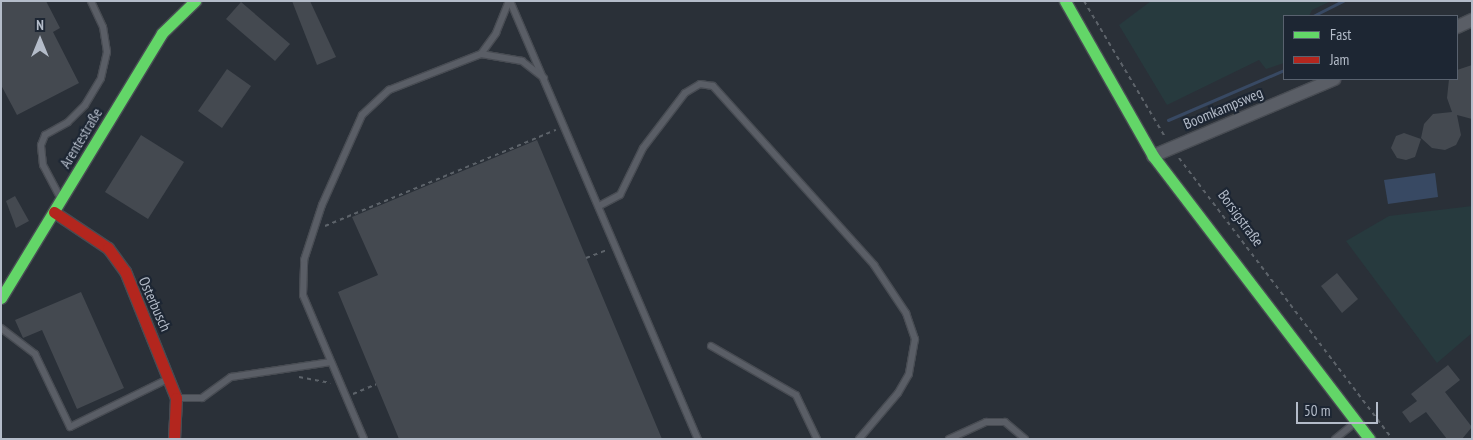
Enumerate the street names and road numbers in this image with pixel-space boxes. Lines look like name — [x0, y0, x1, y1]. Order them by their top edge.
street label: Boomkampsweg — [1181, 83, 1265, 133]
street label: Arentestraße — [56, 105, 106, 171]
street label: Borsigstraße — [1215, 186, 1267, 250]
street label: Osterbusch — [135, 274, 175, 334]

